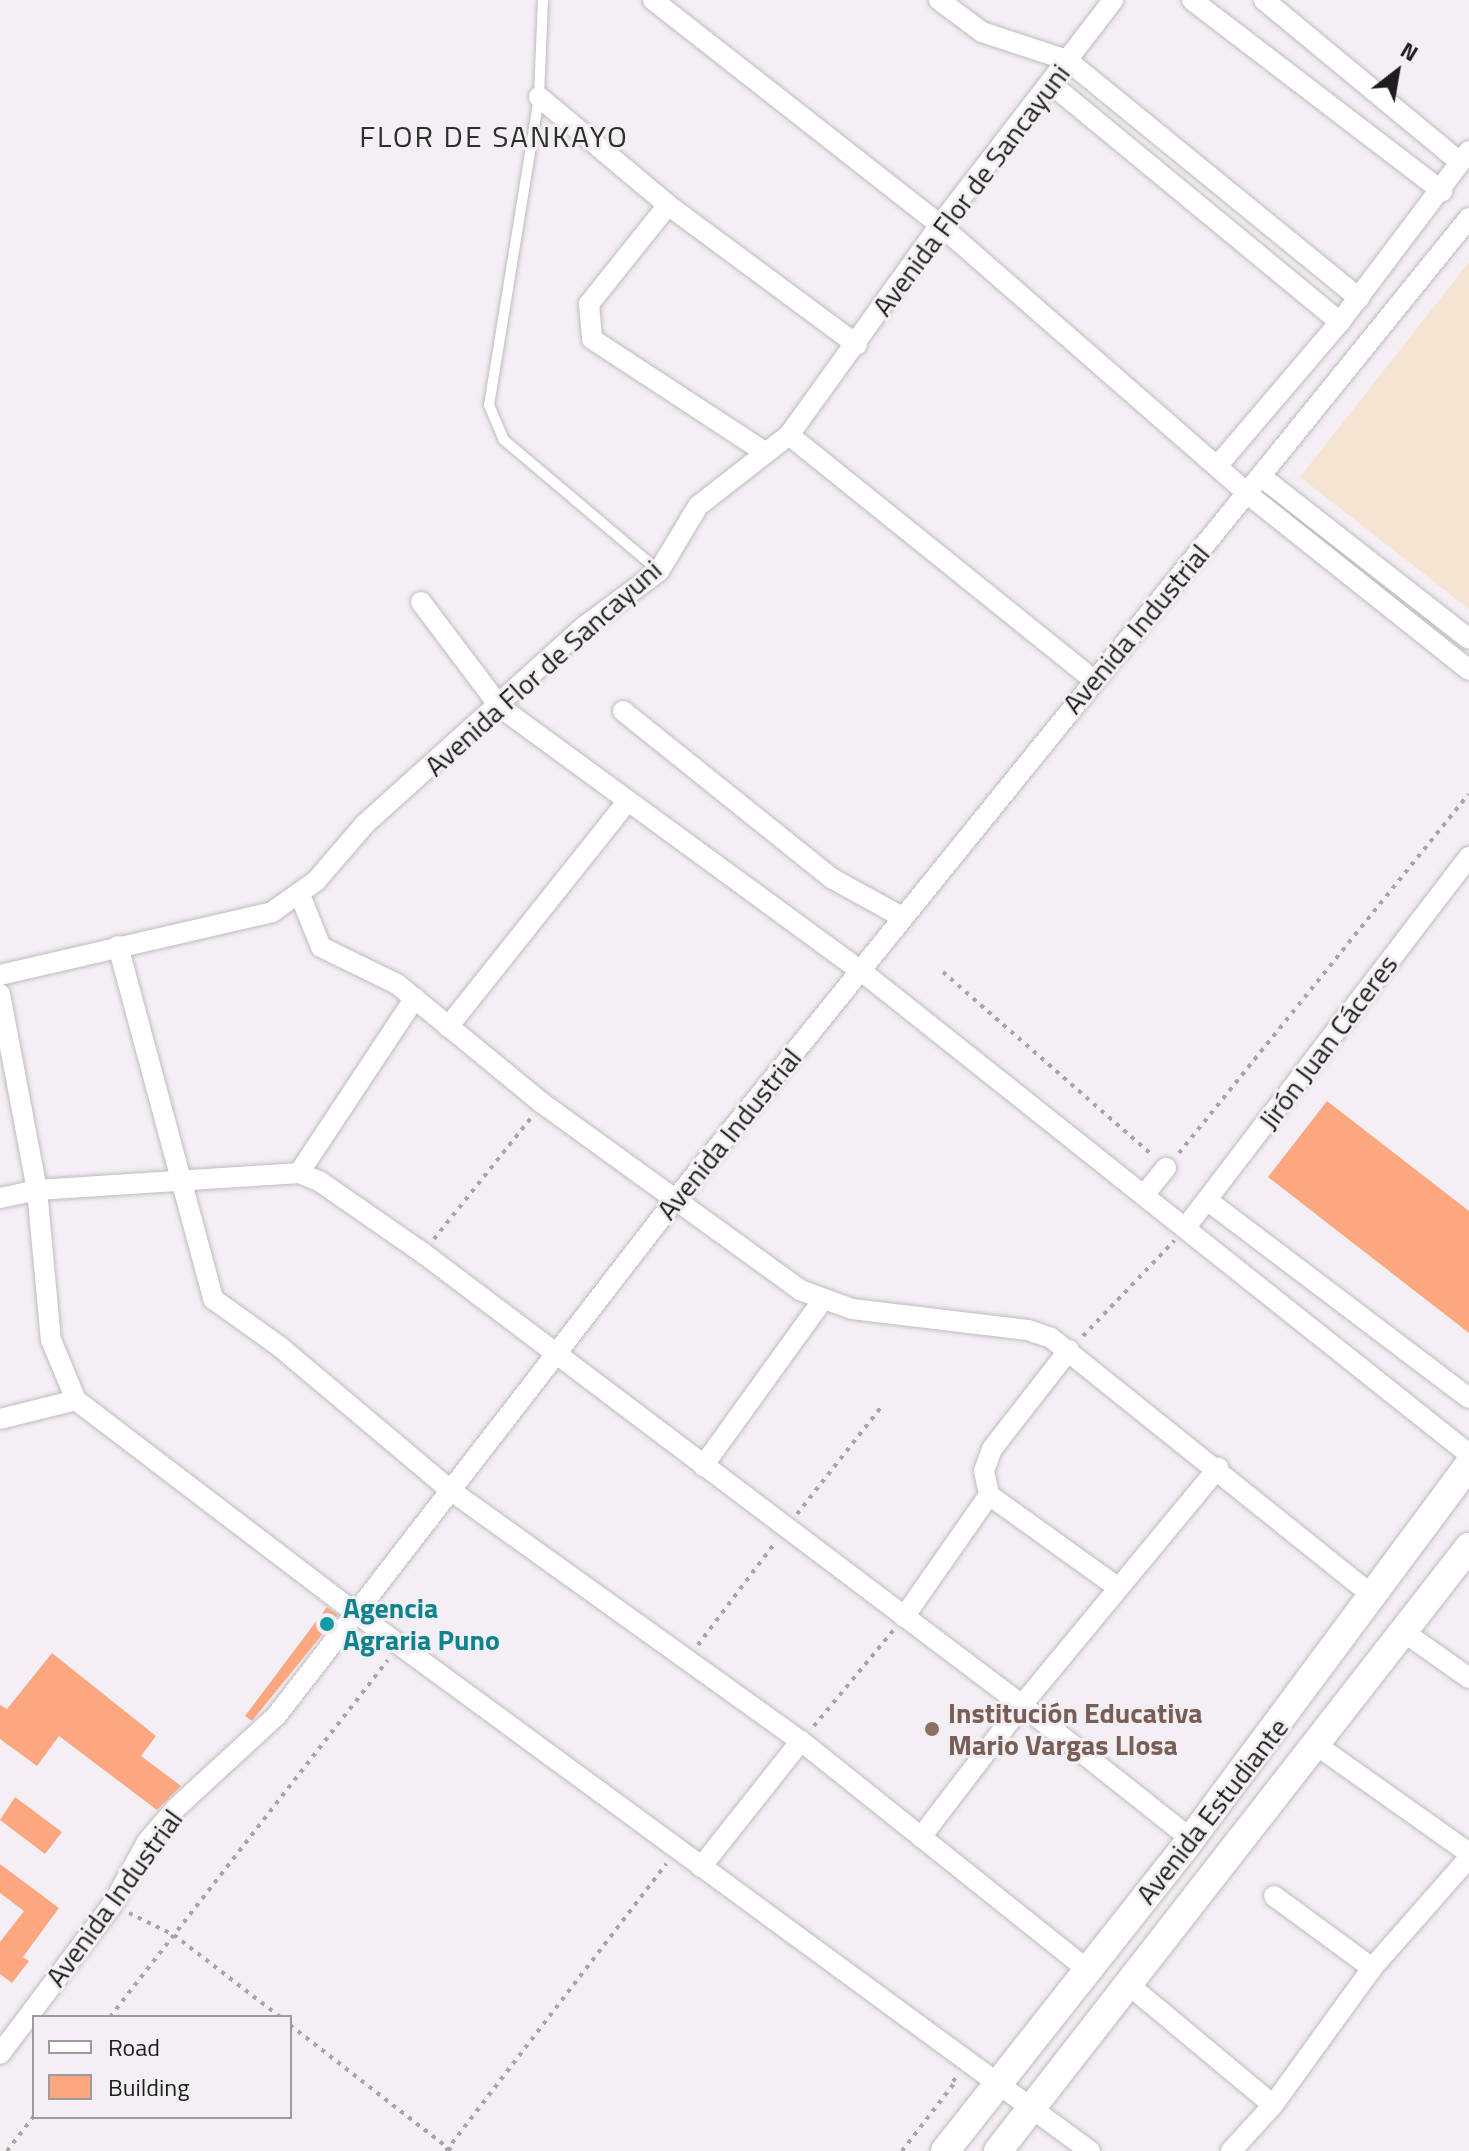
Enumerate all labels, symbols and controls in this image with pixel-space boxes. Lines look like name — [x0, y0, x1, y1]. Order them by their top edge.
north arrow — [1357, 32, 1437, 112]
text: N — [1394, 33, 1425, 70]
street label: Avenida Flor de Sancayuni — [865, 57, 1077, 323]
district label: FLOR DE SANKAYO — [359, 118, 629, 154]
street label: Avenida Industrial — [1055, 538, 1217, 720]
street label: Avenida Flor de Sancayuni — [418, 553, 668, 783]
street label: Jirón Juan Cáceres — [1251, 948, 1405, 1136]
street label: Avenida Industrial — [650, 1042, 808, 1226]
place label: Agencia Agraria Puno — [343, 1591, 500, 1657]
marker: Agencia Agraria Puno — [318, 1615, 336, 1633]
place label: Institución Educativa Mario Vargas Llosa — [948, 1696, 1203, 1762]
street label: Avenida Estudiante — [1129, 1711, 1295, 1911]
marker: Institución Educativa Mario Vargas Llosa — [923, 1720, 941, 1738]
street label: Avenida Industrial — [39, 1803, 189, 1993]
legend — [32, 2015, 292, 2119]
text: Road — [108, 2029, 160, 2065]
text: Building — [108, 2069, 190, 2105]

